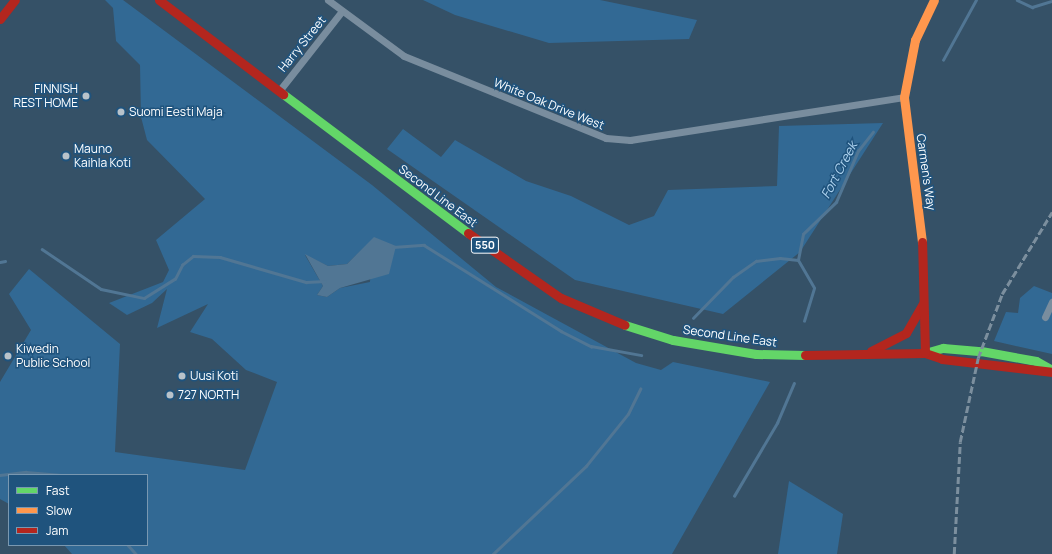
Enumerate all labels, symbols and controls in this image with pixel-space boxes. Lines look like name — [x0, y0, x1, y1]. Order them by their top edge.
street label: Harry Street — [275, 13, 329, 75]
street label: White Oak Drive West — [492, 75, 606, 133]
place label: FINNISH REST HOME — [13, 82, 78, 110]
marker: FINNISH REST HOME — [81, 91, 91, 101]
place label: Suomi Eesti Maja — [129, 105, 223, 119]
marker: Suomi Eesti Maja — [116, 107, 126, 117]
street label: Carmen's Way — [914, 133, 938, 211]
water label: Fort Creek — [818, 139, 860, 201]
place label: Mauno Kaihla Koti — [74, 142, 131, 170]
marker: Mauno Kaihla Koti — [61, 151, 71, 161]
street label: Second Line East — [396, 162, 480, 230]
road number: 550 — [470, 236, 500, 254]
street label: Second Line East — [682, 322, 778, 350]
place label: Kiwedin Public School — [16, 342, 90, 370]
marker: Kiwedin Public School — [3, 351, 13, 361]
place label: Uusi Koti — [190, 369, 238, 383]
marker: Uusi Koti — [177, 371, 187, 381]
place label: 727 NORTH — [178, 388, 239, 402]
marker: 727 NORTH — [165, 390, 175, 400]
legend — [8, 474, 148, 546]
text: Fast — [46, 482, 70, 499]
text: Slow — [46, 502, 72, 519]
text: Jam — [46, 522, 68, 539]

